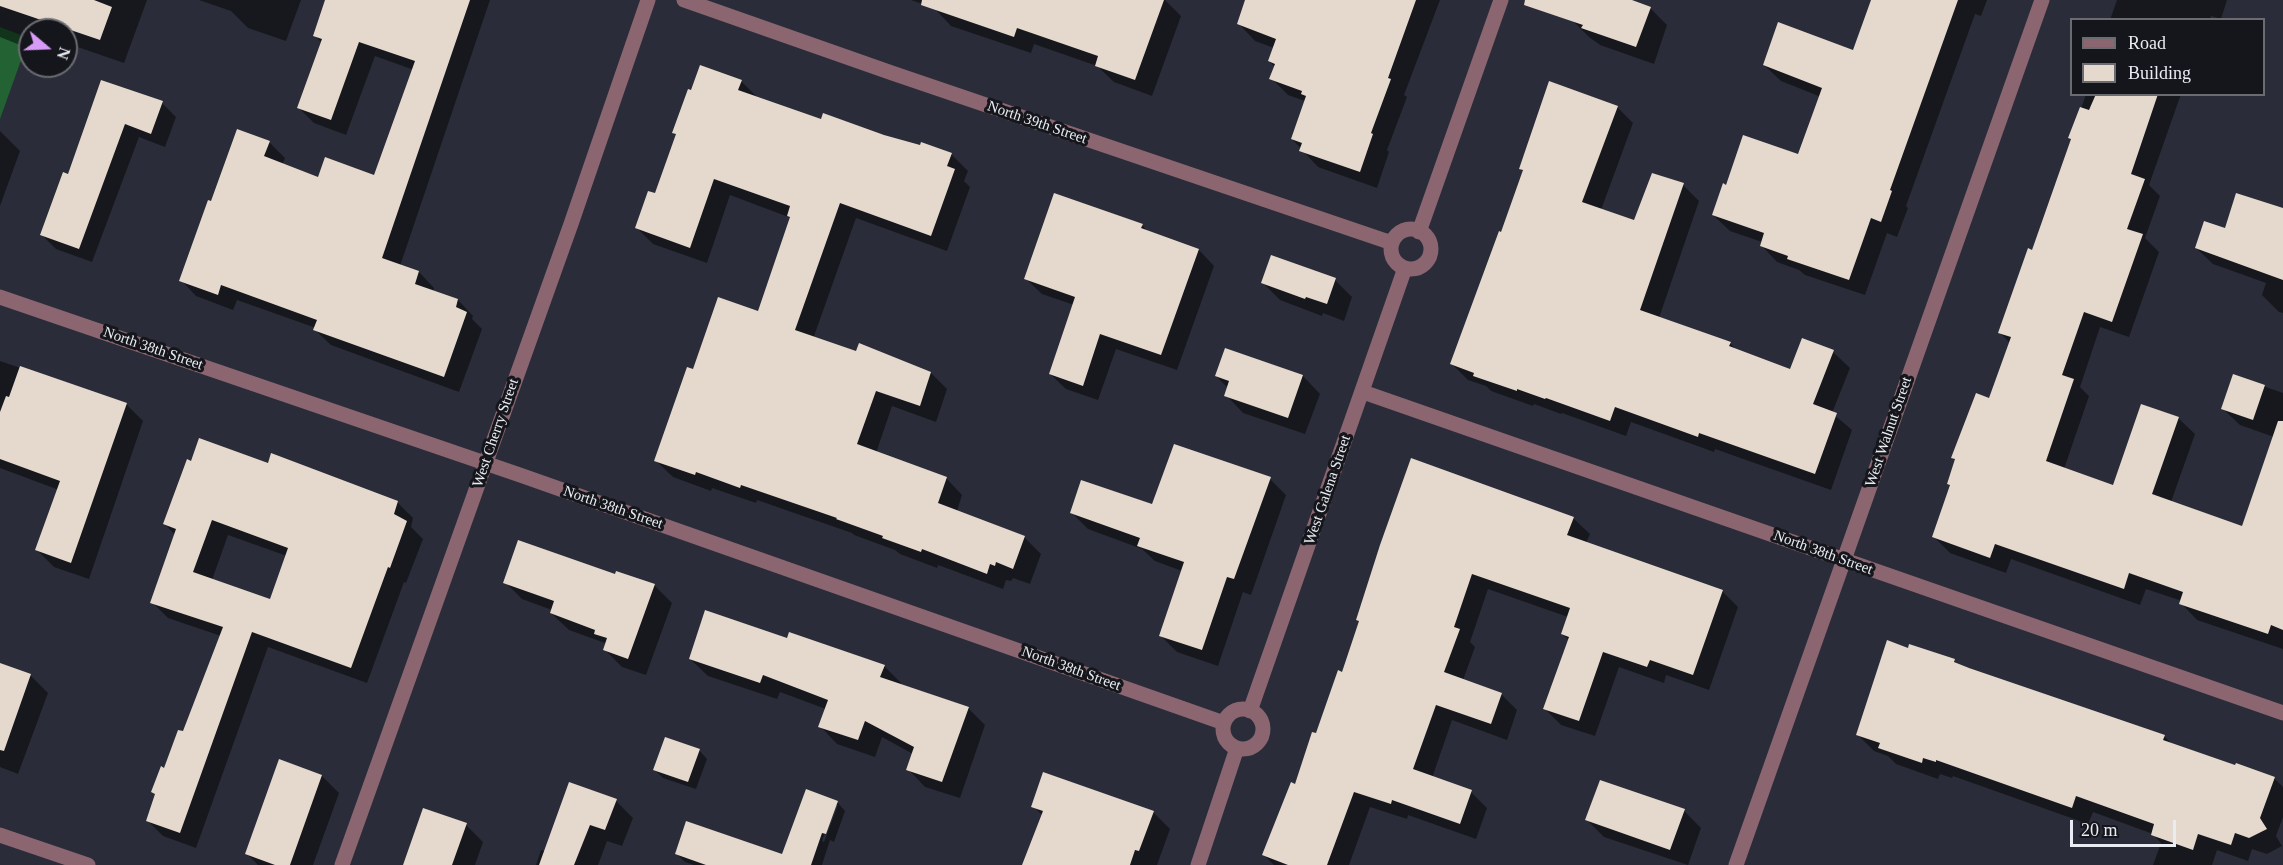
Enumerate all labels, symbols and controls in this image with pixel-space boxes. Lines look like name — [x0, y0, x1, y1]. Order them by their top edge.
north arrow — [18, 18, 78, 78]
legend — [2070, 18, 2265, 96]
text: Road — [2128, 33, 2166, 53]
text: N — [54, 45, 74, 62]
text: Building — [2128, 63, 2191, 83]
street label: North 39th Street — [985, 98, 1089, 148]
street label: North 38th Street — [101, 324, 205, 374]
street label: West Walnut Street — [1862, 375, 1916, 489]
street label: West Cherry Street — [469, 376, 523, 490]
street label: West Galena Street — [1301, 433, 1355, 547]
street label: North 38th Street — [561, 483, 665, 533]
street label: North 38th Street — [1771, 527, 1875, 579]
street label: North 38th Street — [1019, 643, 1123, 695]
scale bar — [2073, 808, 2180, 846]
text: 20 m — [2081, 820, 2118, 840]

